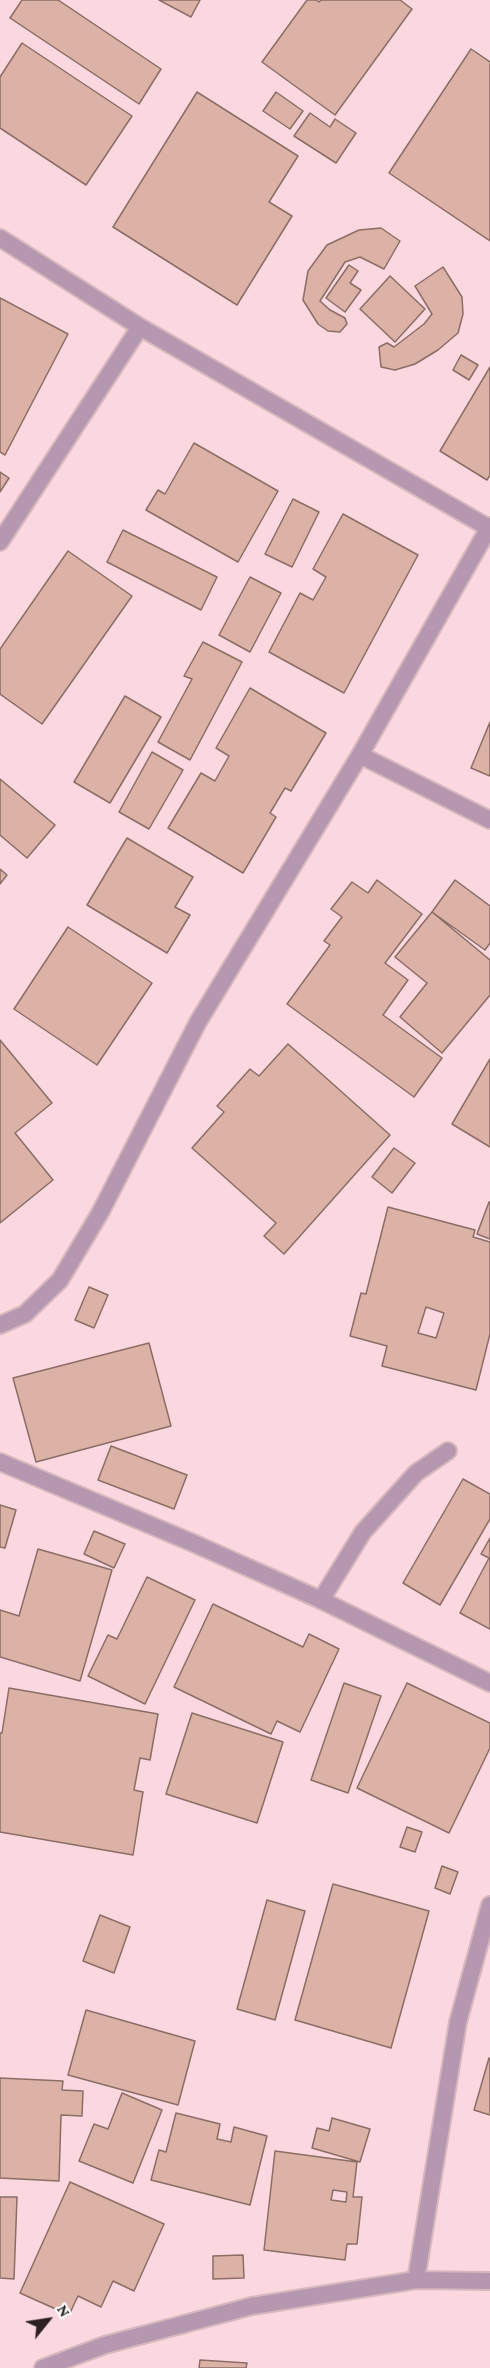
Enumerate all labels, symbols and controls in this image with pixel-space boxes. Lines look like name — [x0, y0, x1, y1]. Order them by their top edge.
north arrow — [18, 2290, 78, 2350]
text: N — [54, 2302, 74, 2320]

